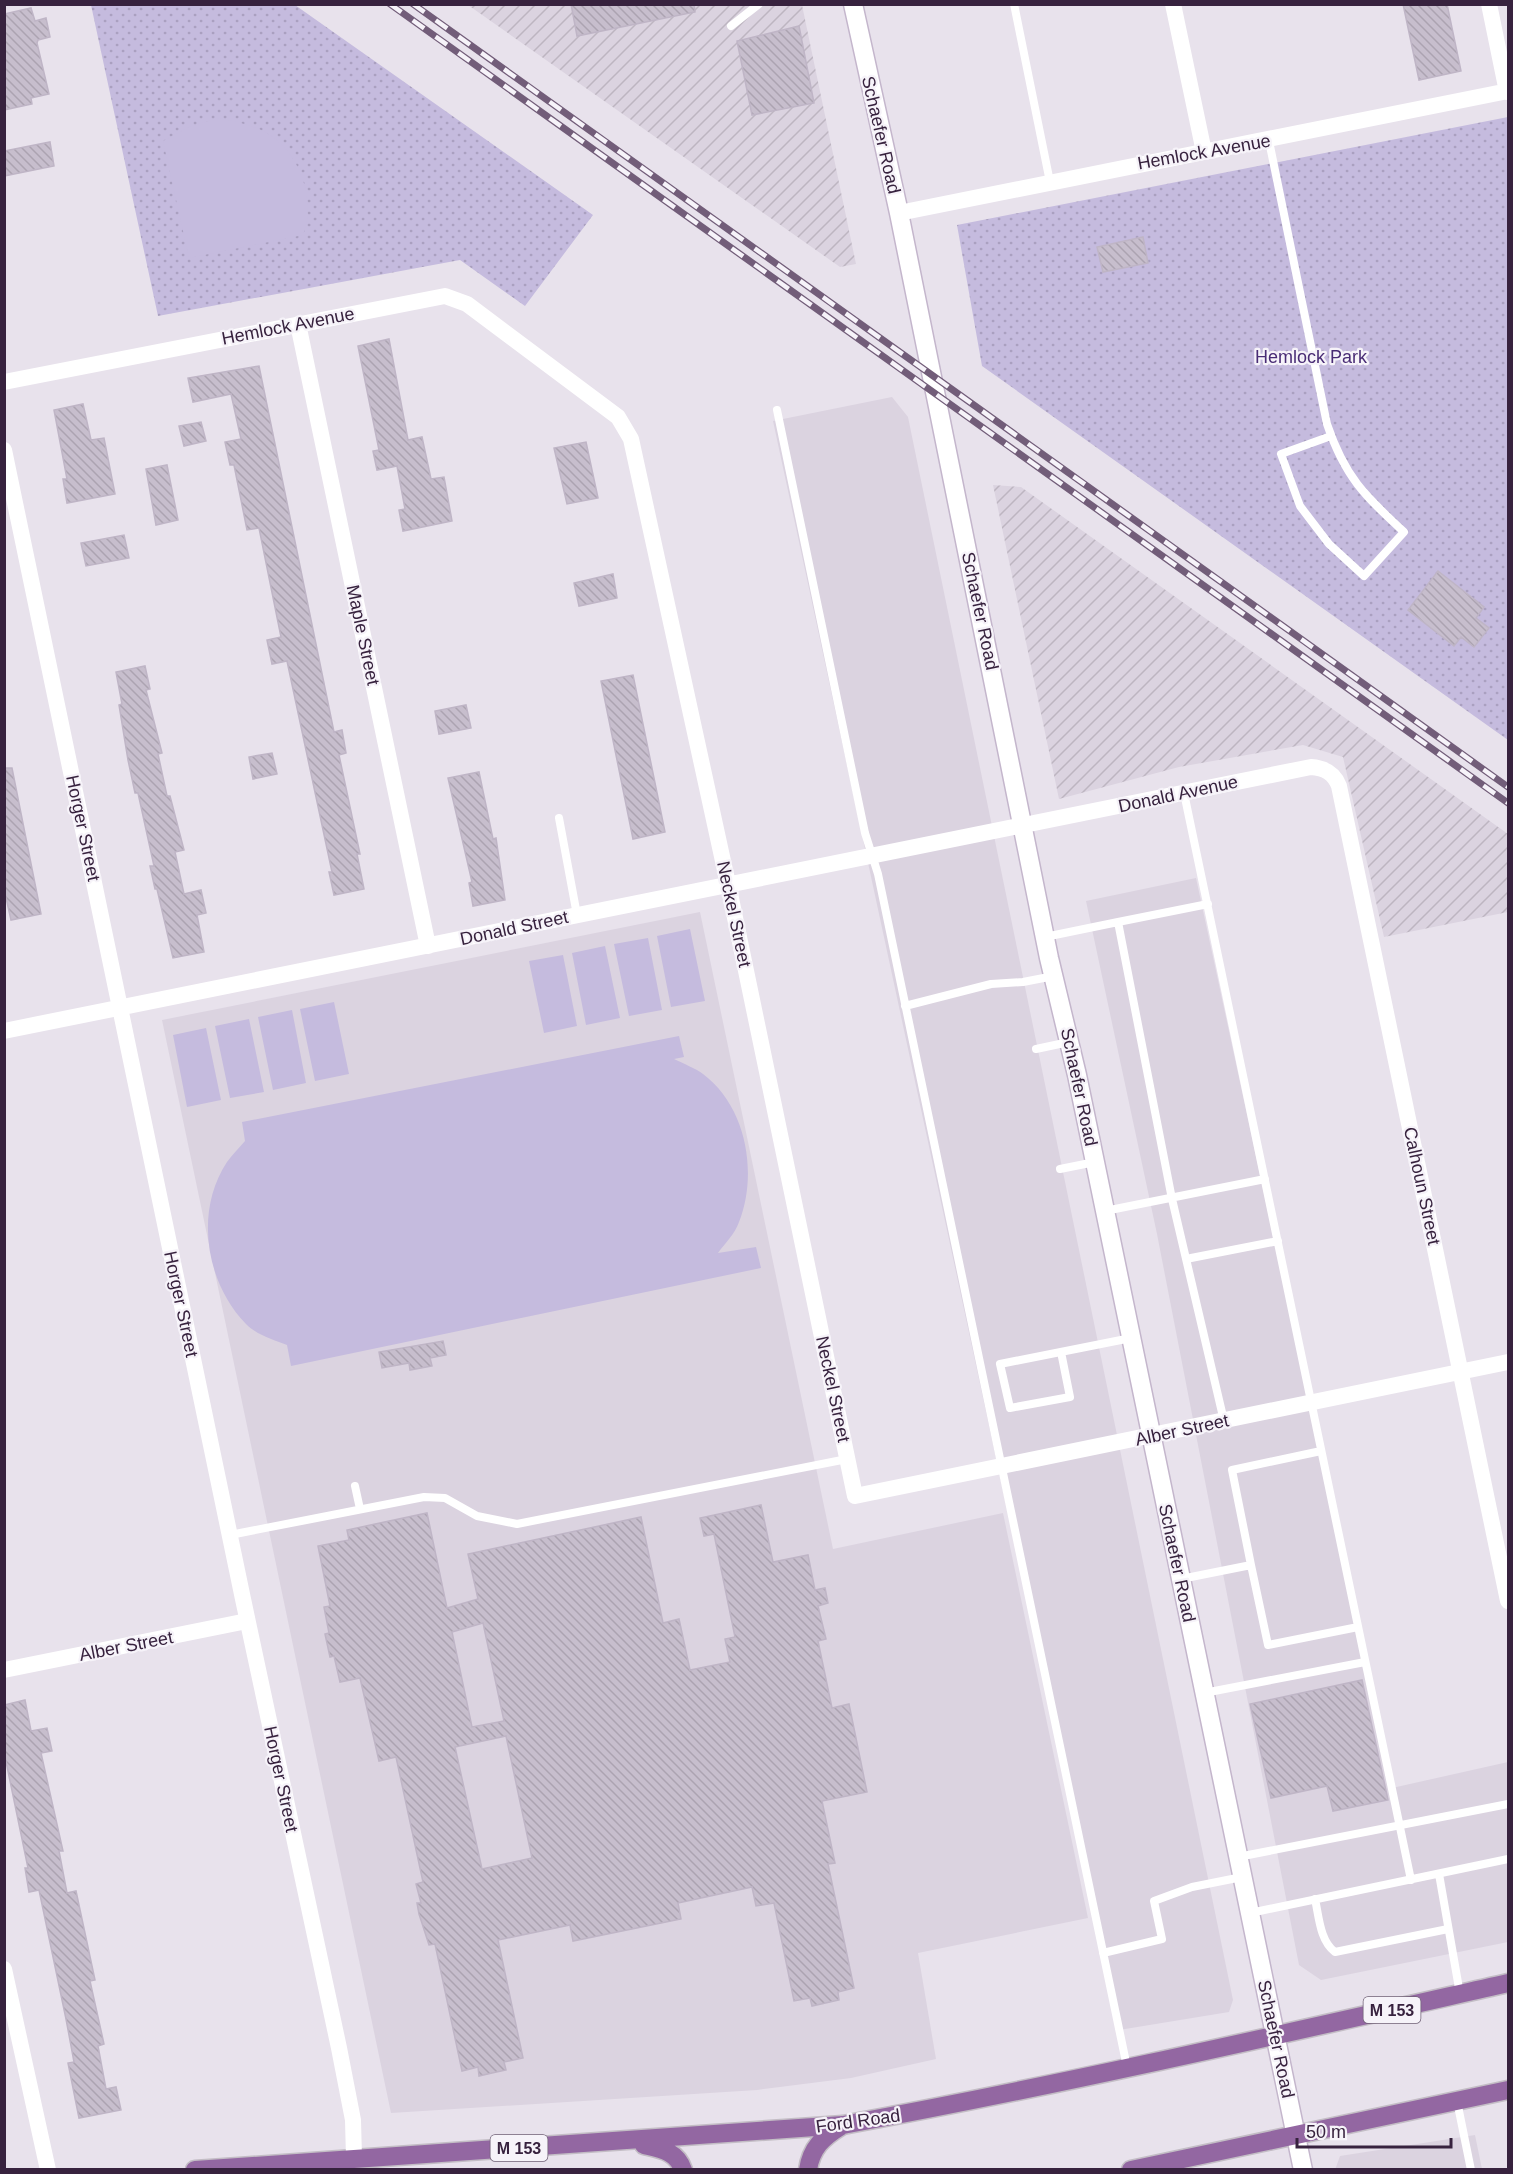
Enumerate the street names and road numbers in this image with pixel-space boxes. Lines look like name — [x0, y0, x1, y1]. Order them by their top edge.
street label: Schaefer Road — [858, 74, 904, 196]
street label: Hemlock Avenue — [1136, 130, 1272, 174]
street label: Hemlock Avenue — [220, 303, 356, 349]
street label: Schaefer Road — [958, 550, 1002, 672]
street label: Maple Street — [343, 583, 383, 687]
street label: Donald Avenue — [1116, 772, 1240, 816]
street label: Horger Street — [62, 773, 104, 883]
street label: Neckel Street — [713, 859, 755, 969]
street label: Donald Street — [458, 907, 570, 949]
street label: Schaefer Road — [1057, 1026, 1101, 1148]
street label: Calhoun Street — [1400, 1125, 1444, 1247]
street label: Horger Street — [160, 1249, 202, 1359]
street label: Neckel Street — [812, 1334, 854, 1444]
street label: Alber Street — [1133, 1410, 1231, 1450]
street label: Schaefer Road — [1155, 1502, 1199, 1624]
street label: Alber Street — [77, 1627, 175, 1665]
street label: Horger Street — [260, 1724, 302, 1834]
street label: Schaefer Road — [1254, 1978, 1298, 2100]
road number: M 153 — [1364, 1997, 1420, 2023]
street label: Ford Road — [814, 2105, 902, 2137]
road number: M 153 — [490, 2135, 548, 2161]

